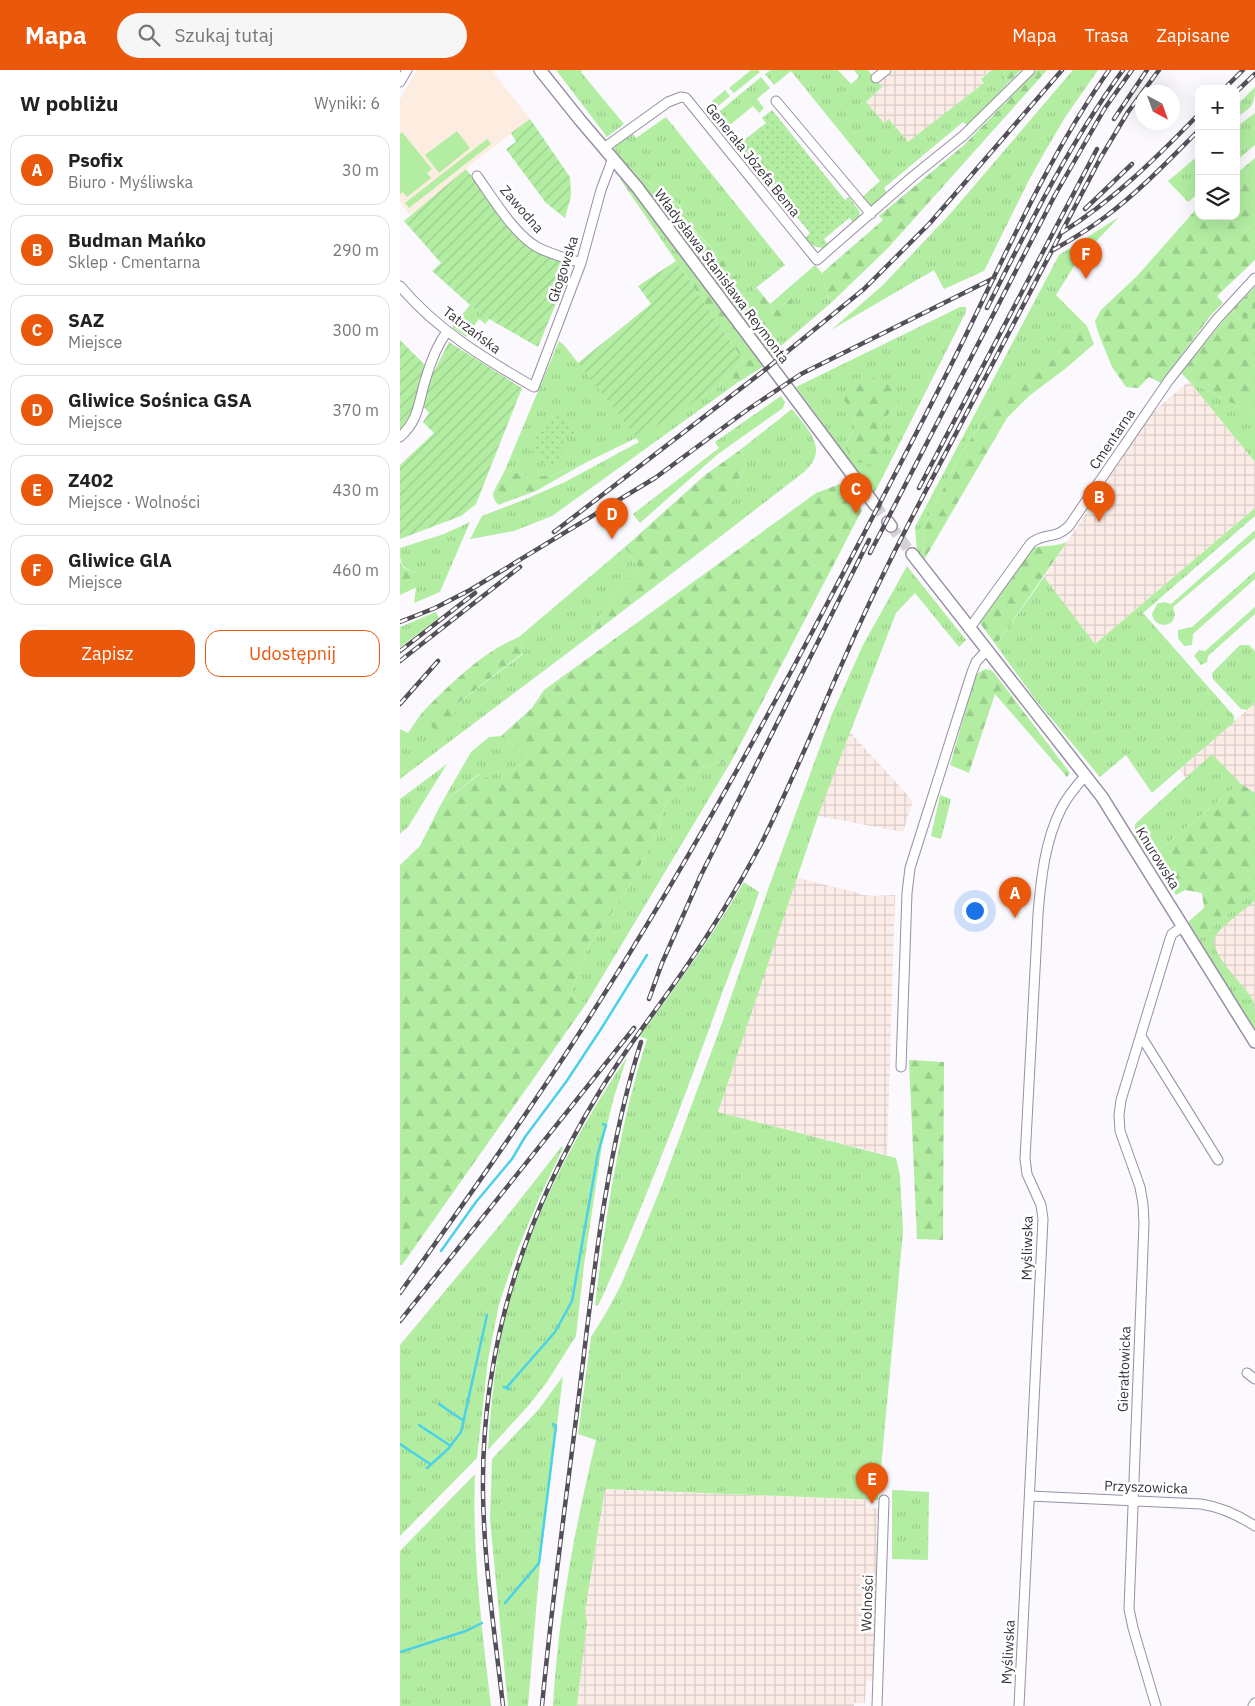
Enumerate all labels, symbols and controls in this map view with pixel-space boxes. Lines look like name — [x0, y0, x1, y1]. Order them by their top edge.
search box — [117, 13, 467, 58]
text: Mapa — [25, 19, 87, 51]
icon: search — [135, 21, 163, 49]
text: Szukaj tutaj — [175, 23, 274, 47]
text: Mapa — [1012, 24, 1057, 47]
text: Trasa — [1085, 24, 1129, 47]
text: Zapisane — [1157, 24, 1230, 47]
north arrow — [1135, 85, 1180, 130]
map controls — [1195, 85, 1240, 220]
button: + — [1195, 85, 1240, 130]
text: W pobliżu — [20, 89, 119, 117]
text: Wyniki: 6 — [314, 93, 380, 113]
street label: Generała Józefa Bema — [702, 100, 805, 221]
button: − — [1195, 130, 1240, 175]
text: Psofix — [68, 148, 123, 172]
text: A — [32, 160, 42, 180]
text: 30 m — [342, 160, 379, 180]
text: Biuro · Myśliwska — [68, 172, 193, 192]
button: layers — [1195, 175, 1240, 220]
street label: Zawodna — [496, 181, 548, 237]
street label: Władysława Stanisława Reymonta — [650, 185, 794, 367]
text: Budman Mańko — [68, 228, 206, 252]
street label: Głogowska — [544, 233, 582, 305]
pin: F — [1070, 238, 1102, 279]
text: B — [32, 240, 42, 260]
text: 290 m — [332, 240, 379, 260]
text: Sklep · Cmentarna — [68, 252, 200, 272]
street label: Tatrzańska — [439, 302, 505, 358]
text: SAZ — [68, 308, 104, 332]
text: C — [32, 320, 42, 340]
text: 300 m — [332, 320, 379, 340]
text: Miejsce — [68, 332, 122, 352]
text: Gliwice Sośnica GSA — [68, 388, 252, 412]
text: D — [31, 400, 43, 420]
text: 370 m — [332, 400, 379, 420]
street label: Cmentarna — [1085, 405, 1139, 473]
text: Miejsce — [68, 412, 122, 432]
text: Z402 — [68, 468, 114, 492]
pin: C — [840, 473, 872, 514]
text: E — [32, 480, 42, 500]
text: 430 m — [332, 480, 379, 500]
pin: B — [1083, 481, 1115, 522]
text: Miejsce · Wolności — [68, 492, 200, 512]
pin: D — [596, 498, 628, 539]
text: Gliwice GlA — [68, 548, 172, 572]
text: F — [32, 560, 42, 580]
text: 460 m — [332, 560, 379, 580]
text: Miejsce — [68, 572, 122, 592]
button: Zapisz — [20, 630, 195, 677]
button: Udostępnij — [205, 630, 380, 677]
street label: Knurowska — [1132, 824, 1184, 893]
pin: A — [999, 877, 1031, 918]
your location — [962, 898, 988, 924]
street label: Myśliwska — [1017, 1215, 1037, 1281]
street label: Gierałtowicka — [1114, 1325, 1135, 1412]
pin: E — [856, 1463, 888, 1504]
street label: Przyszowicka — [1104, 1477, 1189, 1497]
street label: Wolności — [857, 1574, 877, 1632]
street label: Myśliwska — [997, 1619, 1019, 1685]

